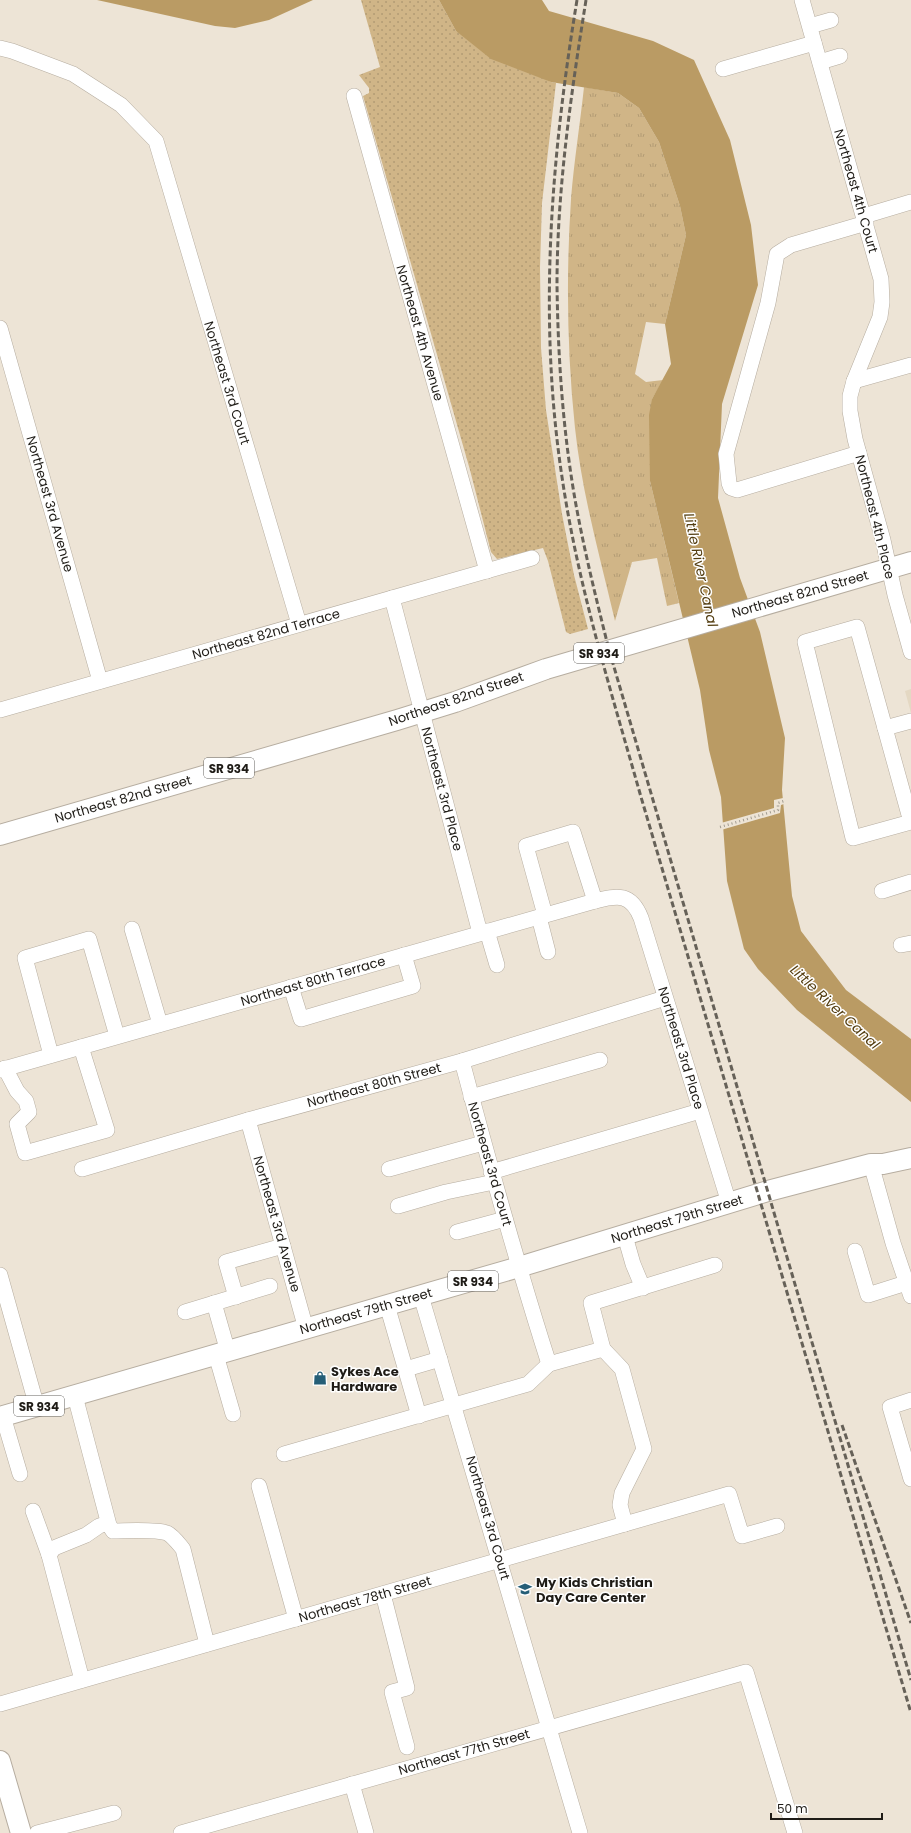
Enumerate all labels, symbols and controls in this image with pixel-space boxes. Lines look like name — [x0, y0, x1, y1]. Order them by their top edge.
street label: Northeast 4th Court — [829, 127, 883, 255]
street label: Northeast 4th Avenue — [391, 263, 449, 403]
street label: Northeast 3rd Court — [199, 319, 255, 447]
street label: Northeast 3rd Avenue — [21, 434, 79, 574]
street label: Northeast 4th Place — [850, 453, 900, 581]
water label: Little River Canal — [679, 511, 723, 629]
street label: Northeast 82nd Street — [729, 565, 871, 623]
street label: Northeast 82nd Terrace — [190, 604, 342, 664]
road number: SR 934 — [574, 643, 624, 663]
street label: Northeast 82nd Street — [386, 667, 526, 731]
street label: Northeast 3rd Place — [416, 725, 468, 853]
road number: SR 934 — [204, 758, 254, 778]
street label: Northeast 82nd Street — [52, 770, 194, 828]
street label: Northeast 80th Terrace — [238, 951, 388, 1011]
water label: Little River Canal — [786, 960, 885, 1054]
street label: Northeast 3rd Place — [653, 984, 709, 1112]
street label: Northeast 80th Street — [305, 1058, 443, 1112]
street label: Northeast 3rd Court — [463, 1100, 517, 1228]
street label: Northeast 3rd Avenue — [248, 1154, 306, 1294]
street label: Northeast 79th Street — [609, 1190, 746, 1248]
road number: SR 934 — [448, 1271, 498, 1291]
street label: Northeast 79th Street — [297, 1283, 435, 1339]
place label: Sykes Ace Hardware — [331, 1362, 399, 1396]
shop icon: Sykes Ace Hardware — [312, 1370, 328, 1386]
road number: SR 934 — [14, 1396, 64, 1416]
street label: Northeast 3rd Court — [461, 1454, 515, 1582]
street label: Northeast 78th Street — [296, 1571, 434, 1627]
place label: My Kids Christian Day Care Center — [536, 1573, 653, 1607]
school or university icon: My Kids Christian Day Care Center — [517, 1581, 533, 1597]
street label: Northeast 77th Street — [396, 1724, 532, 1780]
scale bar — [771, 1795, 882, 1821]
text: 50 m — [777, 1800, 808, 1817]

